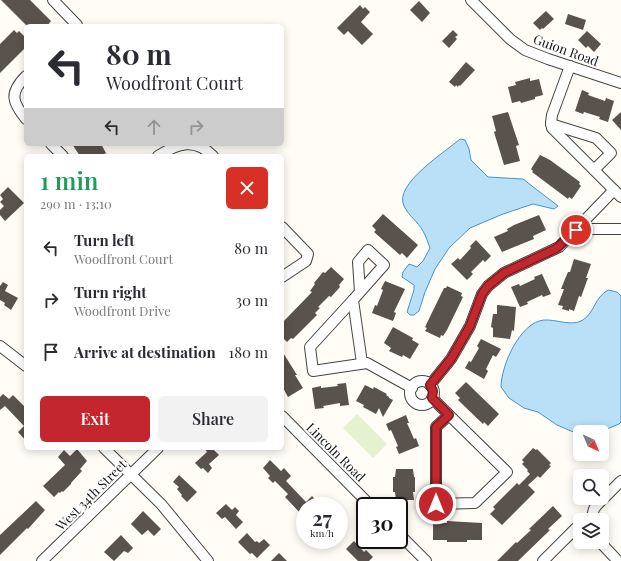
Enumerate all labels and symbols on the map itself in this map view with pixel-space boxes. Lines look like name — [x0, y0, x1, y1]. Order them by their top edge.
street label: Guion Road — [531, 30, 602, 69]
pin — [559, 213, 593, 247]
street label: Lincoln Road — [303, 418, 370, 485]
north arrow — [573, 425, 609, 461]
street label: West 34th Street — [51, 455, 130, 534]
position arrow — [415, 483, 457, 525]
speed limit sign: 30 — [356, 497, 408, 549]

